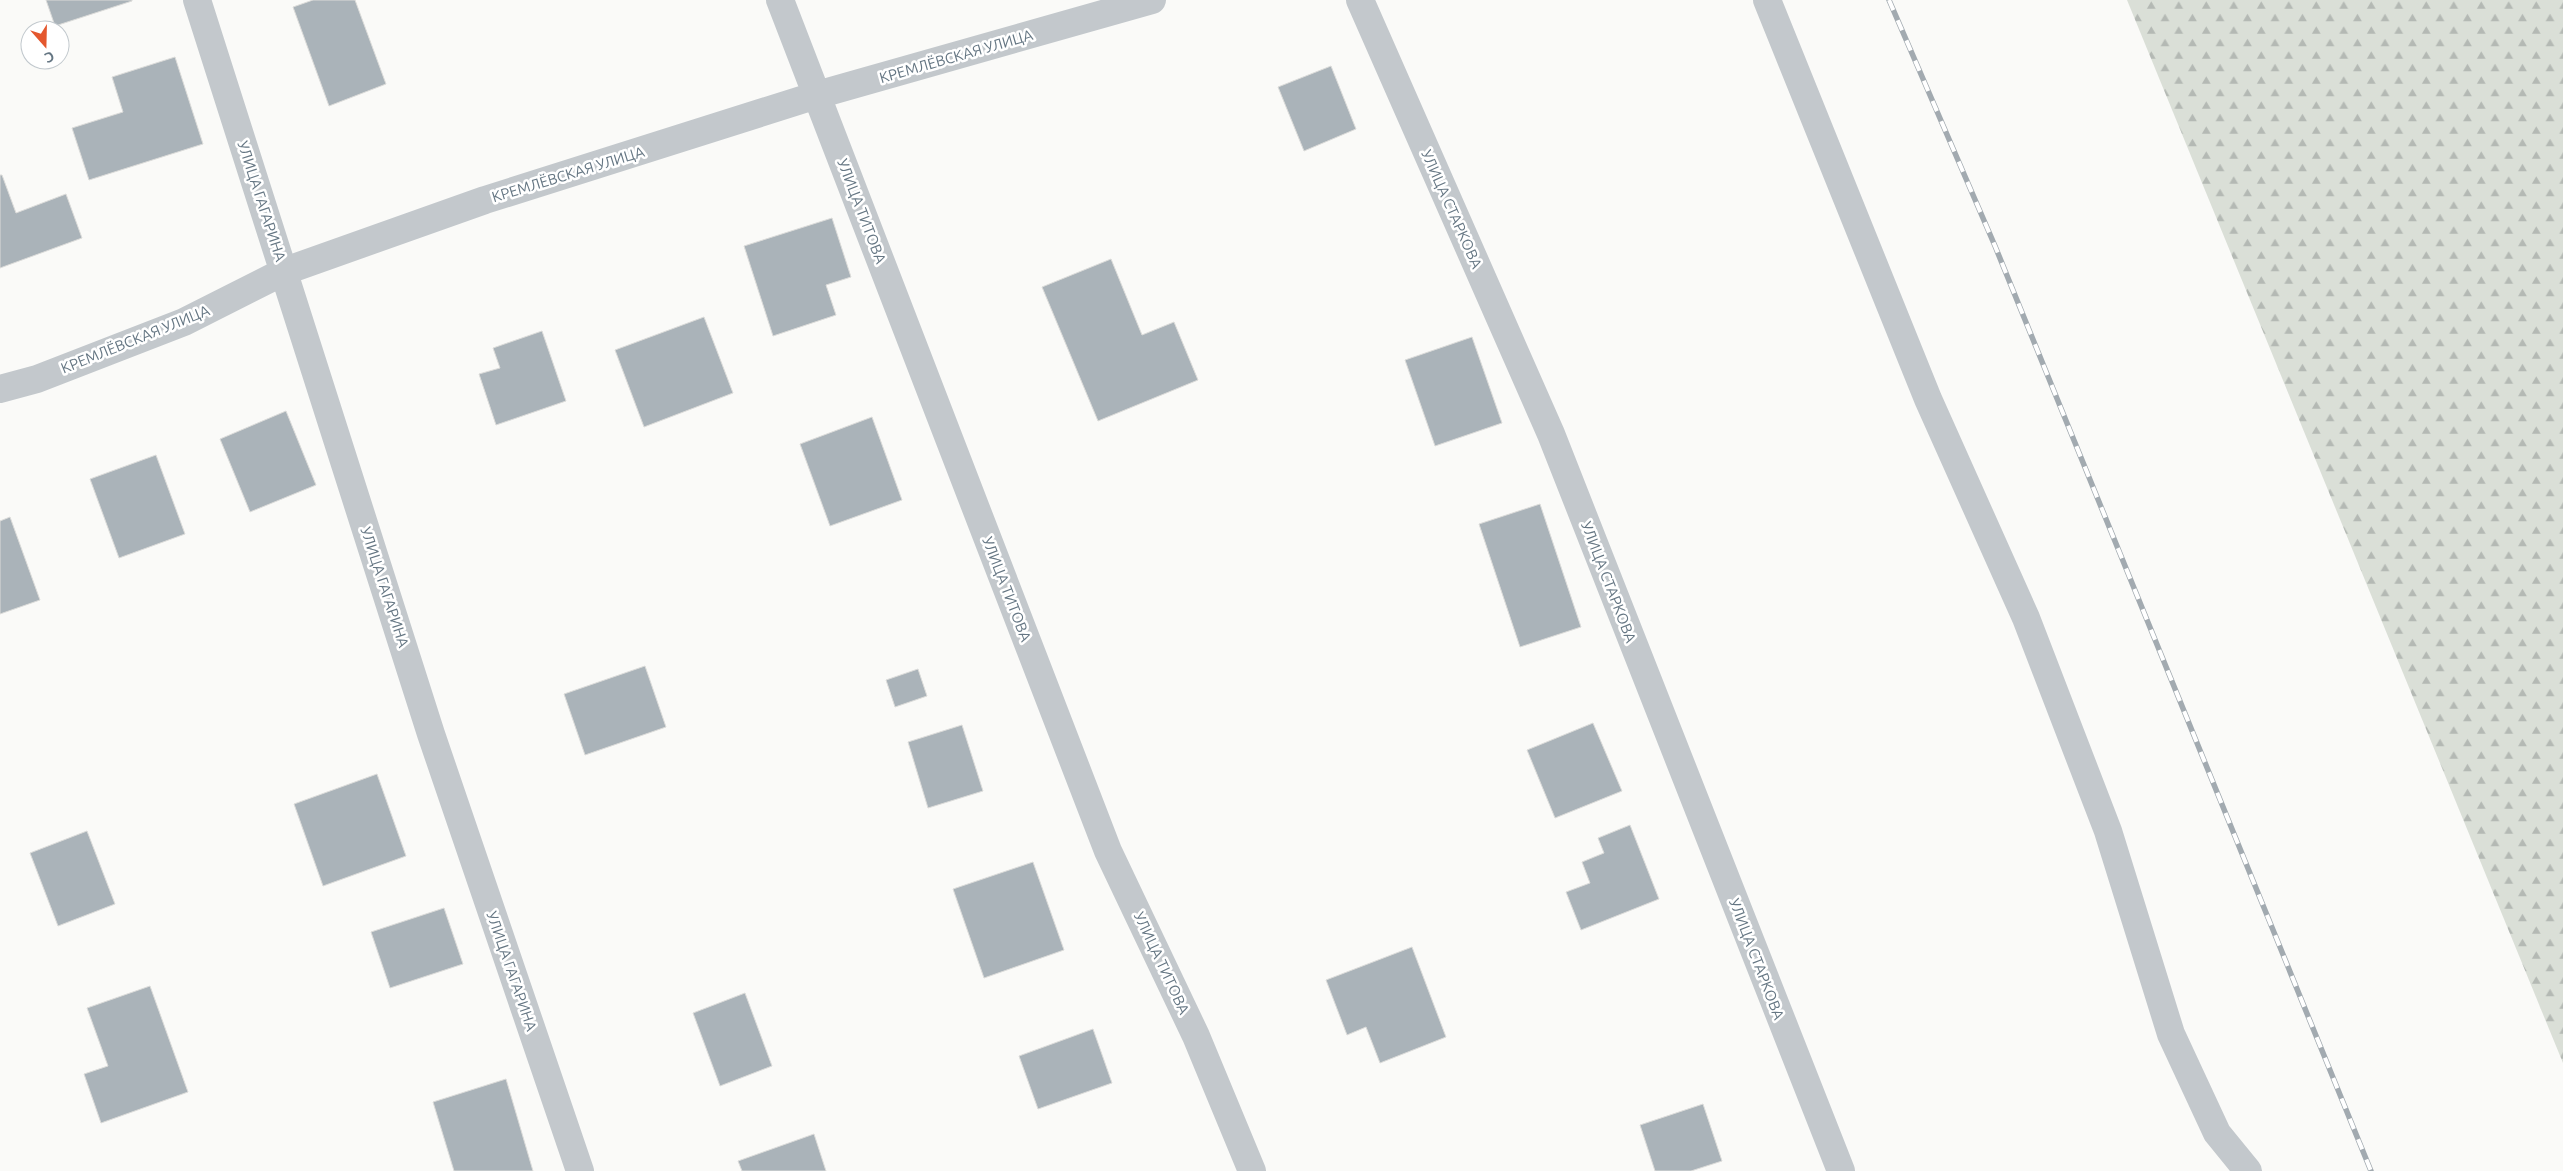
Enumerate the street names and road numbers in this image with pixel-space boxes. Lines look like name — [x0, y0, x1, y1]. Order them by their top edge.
street label: КРЕМЛЁВСКАЯ УЛИЦА — [877, 26, 1035, 86]
street label: УЛИЦА ГАГАРИНА — [234, 139, 290, 264]
street label: КРЕМЛЁВСКАЯ УЛИЦА — [490, 143, 647, 205]
street label: УЛИЦА СТАРКОВА — [1418, 147, 1486, 271]
street label: УЛИЦА ТИТОВА — [834, 156, 890, 266]
street label: КРЕМЛЁВСКАЯ УЛИЦА — [58, 301, 212, 377]
street label: УЛИЦА СТАРКОВА — [1578, 519, 1640, 645]
street label: УЛИЦА ГАГАРИНА — [357, 525, 413, 650]
street label: УЛИЦА ТИТОВА — [979, 534, 1035, 644]
street label: УЛИЦА СТАРКОВА — [1726, 896, 1788, 1022]
street label: УЛИЦА ГАГАРИНА — [484, 909, 541, 1033]
street label: УЛИЦА ТИТОВА — [1131, 909, 1193, 1017]

